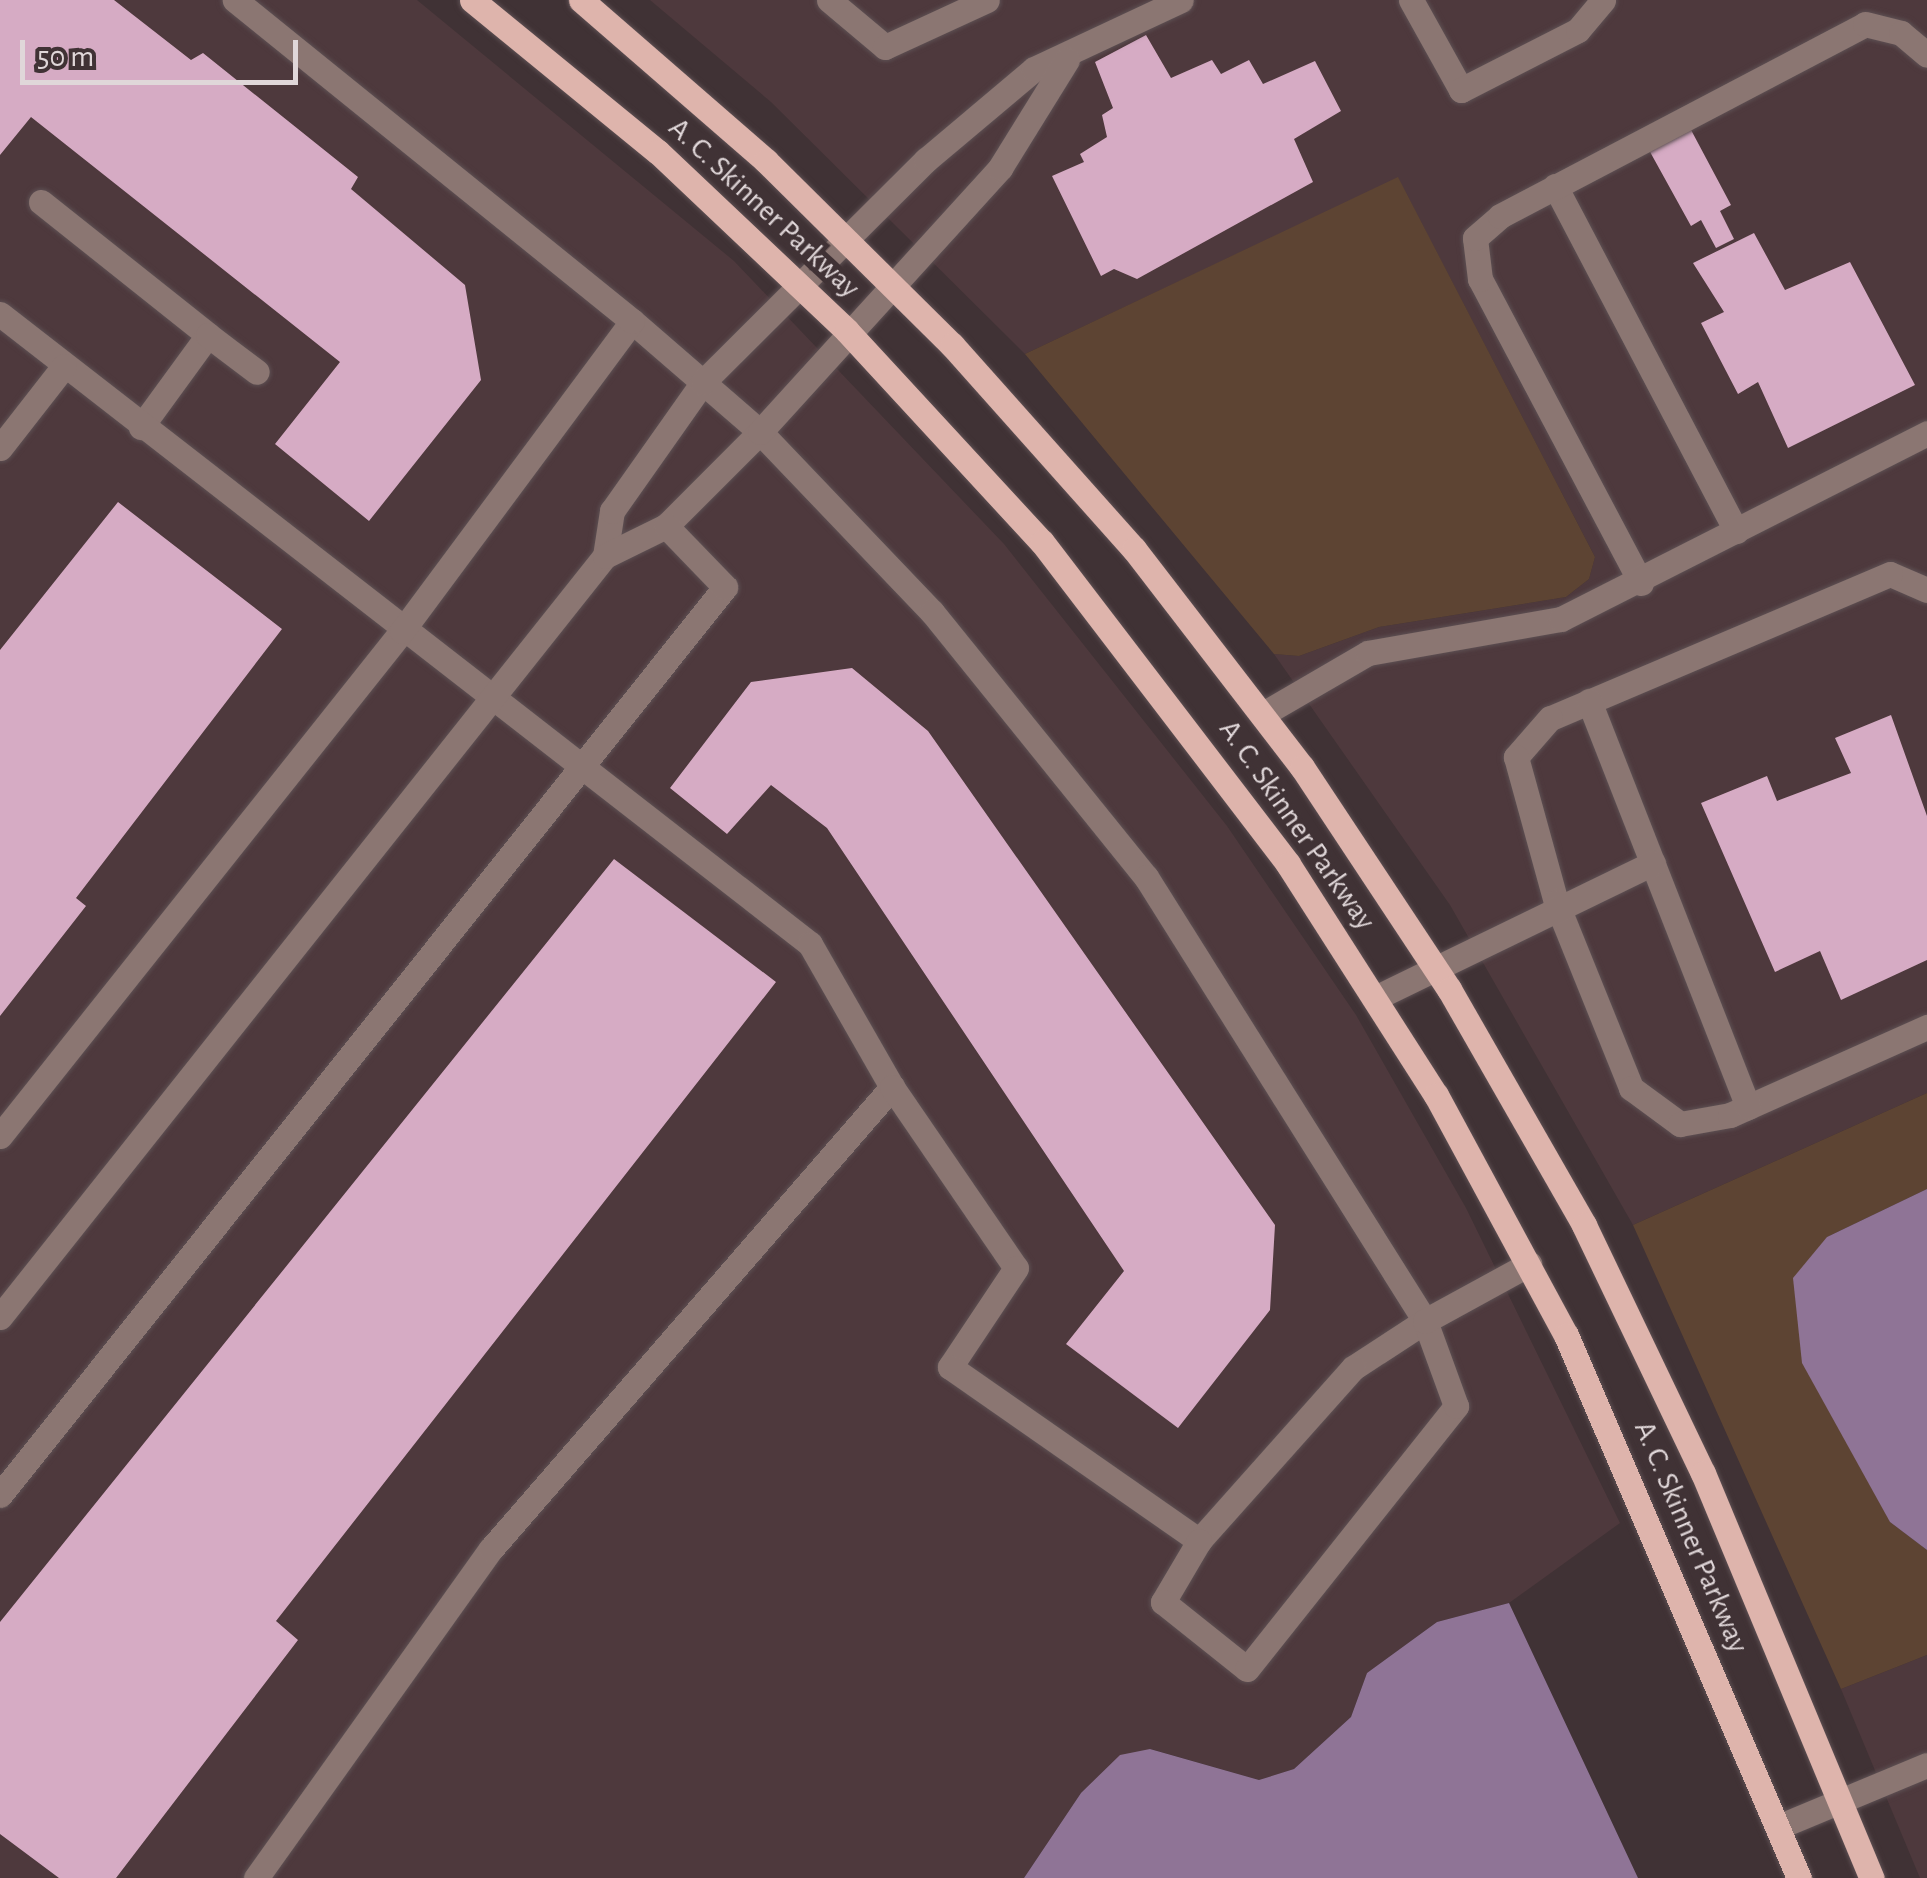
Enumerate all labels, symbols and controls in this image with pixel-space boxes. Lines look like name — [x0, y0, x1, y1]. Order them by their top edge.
scale bar — [25, 20, 302, 82]
text: 50 m — [37, 42, 94, 72]
street label: A. C. Skinner Parkway — [661, 110, 867, 306]
street label: A. C. Skinner Parkway — [1211, 713, 1383, 937]
street label: A. C. Skinner Parkway — [1626, 1416, 1756, 1658]

